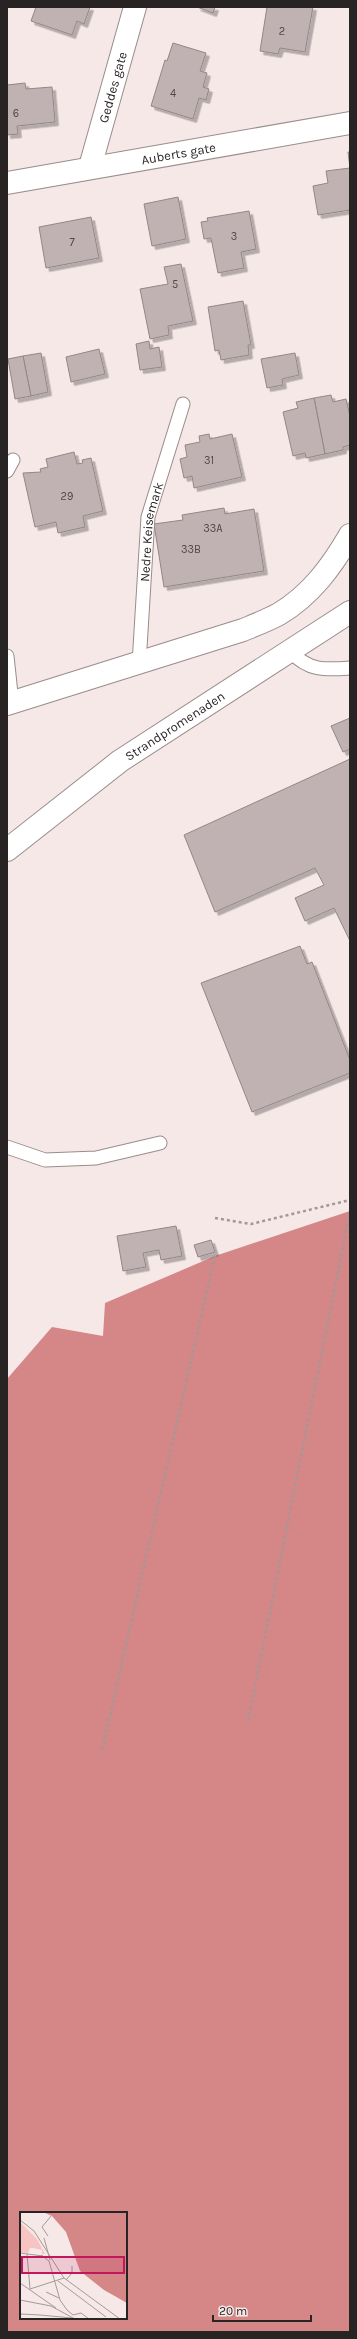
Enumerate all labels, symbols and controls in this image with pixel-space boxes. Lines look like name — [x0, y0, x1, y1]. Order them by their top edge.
house number: 2 — [279, 25, 285, 38]
street label: Geddes gate — [96, 50, 130, 124]
house number: 4 — [170, 87, 176, 100]
house number: 6 — [13, 107, 19, 120]
street label: Auberts gate — [140, 140, 217, 167]
house number: 3 — [231, 230, 237, 243]
house number: 7 — [69, 236, 75, 249]
house number: 5 — [172, 278, 178, 291]
house number: 31 — [204, 454, 214, 467]
street label: Nedre Keisemark — [137, 480, 166, 582]
house number: 29 — [61, 490, 73, 503]
house number: 33A — [203, 522, 223, 535]
house number: 33B — [181, 543, 201, 556]
street label: Strandpromenaden — [122, 688, 228, 764]
inset map — [20, 2212, 127, 2319]
scale bar — [213, 2297, 311, 2323]
text: 20 m — [219, 2304, 247, 2318]

